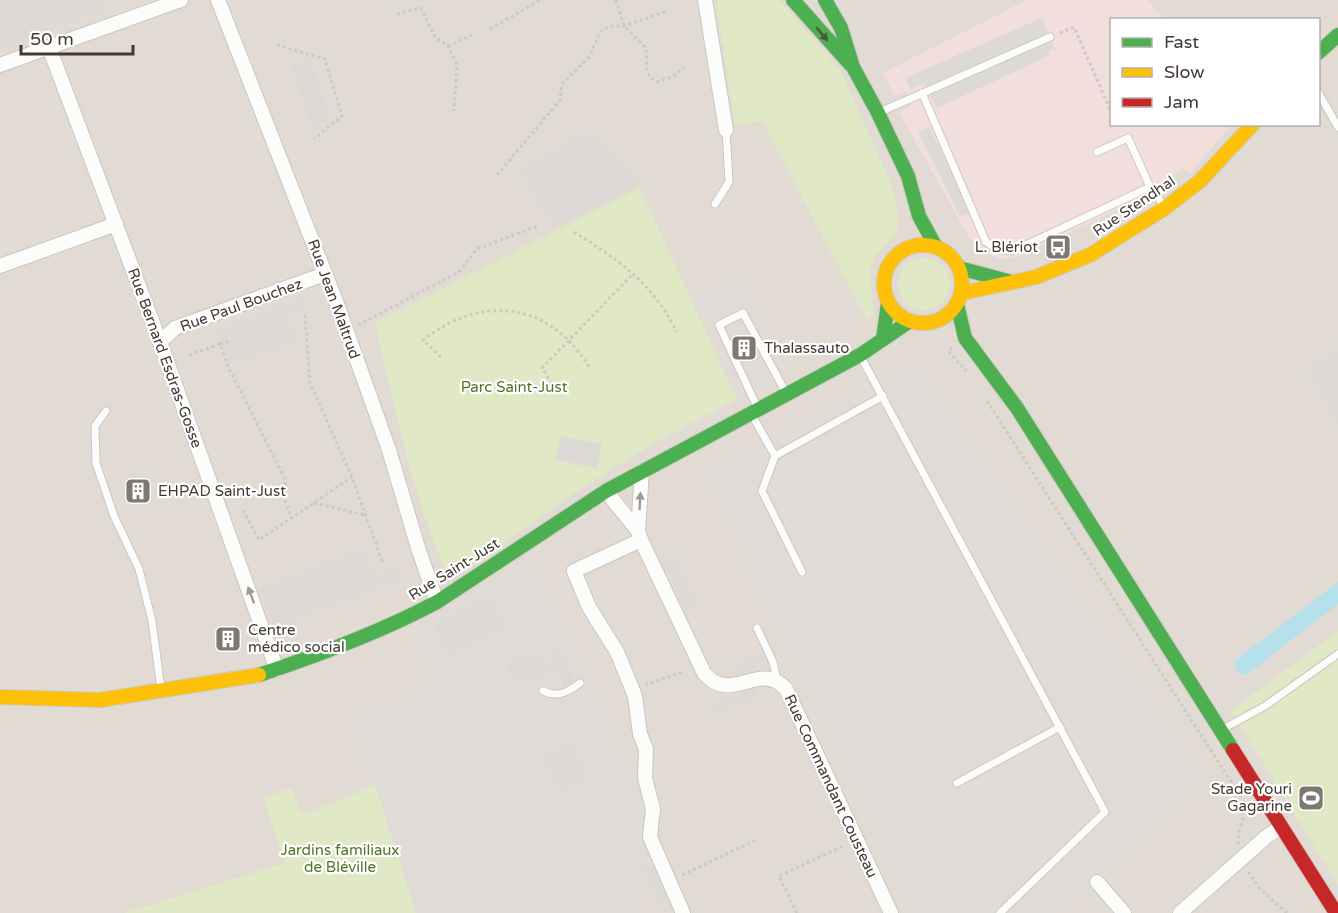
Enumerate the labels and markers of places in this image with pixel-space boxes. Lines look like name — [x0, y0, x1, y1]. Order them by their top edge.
bus stop icon: L. Blériot — [1043, 232, 1073, 262]
place label: L. Blériot — [975, 238, 1038, 256]
building icon: Thalassauto — [729, 333, 759, 363]
place label: Thalassauto — [764, 339, 849, 357]
building icon: EHPAD Saint-Just — [123, 476, 153, 506]
place label: EHPAD Saint-Just — [158, 482, 286, 500]
place label: Centre médico social — [248, 621, 345, 656]
building icon: Centre médico social — [213, 624, 243, 654]
place label: Stade Youri Gagarine — [1211, 780, 1292, 815]
sports icon: Stade Youri Gagarine — [1296, 783, 1326, 813]

